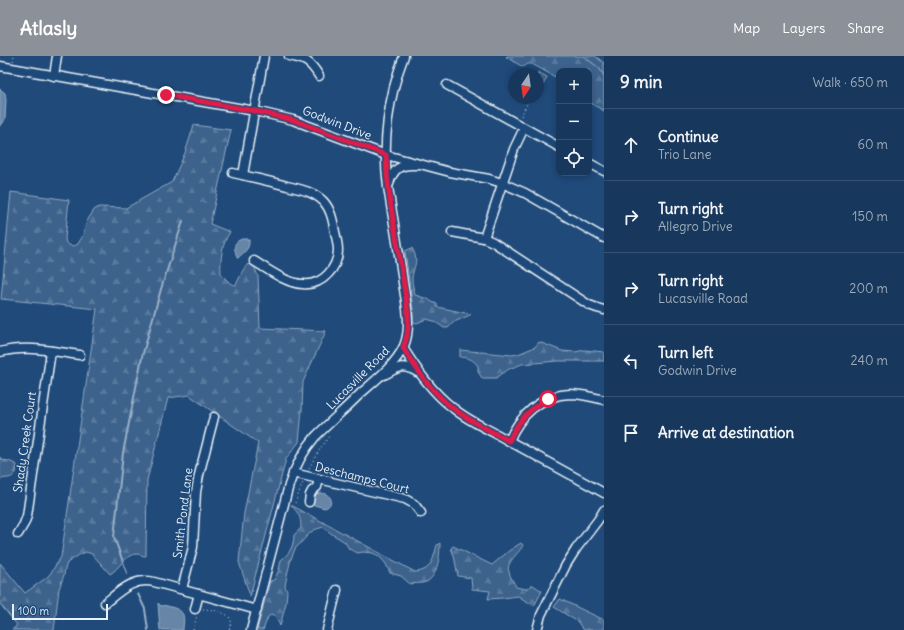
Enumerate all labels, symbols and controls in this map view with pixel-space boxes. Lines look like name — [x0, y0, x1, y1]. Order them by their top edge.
text: Atlasly — [20, 16, 77, 40]
text: Map — [733, 19, 760, 37]
text: Layers — [782, 19, 825, 37]
text: Share — [847, 19, 884, 37]
north arrow — [508, 68, 544, 104]
map controls — [556, 68, 592, 176]
button: + — [556, 68, 592, 104]
text: 9 min — [620, 71, 662, 93]
text: Walk · 650 m — [813, 74, 888, 91]
route end — [157, 86, 175, 104]
street label: Godwin Drive — [301, 102, 374, 143]
button: − — [556, 104, 592, 140]
text: Continue — [658, 127, 719, 146]
icon: ahead — [620, 134, 642, 156]
text: 60 m — [857, 136, 888, 153]
button: locate — [556, 140, 592, 176]
text: Trio Lane — [658, 146, 711, 163]
text: Turn right — [658, 199, 723, 218]
icon: right — [620, 206, 642, 228]
text: 150 m — [852, 208, 888, 225]
text: Allegro Drive — [658, 218, 733, 235]
text: Turn right — [658, 271, 723, 290]
icon: right — [620, 278, 642, 300]
text: 200 m — [849, 280, 888, 297]
text: Lucasville Road — [658, 290, 748, 307]
street label: Lucasville Road — [323, 343, 392, 412]
text: Turn left — [658, 343, 713, 362]
icon: left — [620, 350, 642, 372]
text: 240 m — [851, 352, 888, 369]
text: Godwin Drive — [658, 362, 737, 379]
street label: Shady Creek Court — [10, 390, 39, 493]
route start — [539, 390, 557, 408]
icon: arrive — [620, 422, 642, 444]
text: Arrive at destination — [658, 423, 794, 442]
street label: Deschamps Court — [314, 459, 411, 496]
street label: Smith Pond Lane — [170, 467, 195, 559]
scale bar — [12, 602, 108, 621]
text: 100 m — [18, 604, 49, 618]

